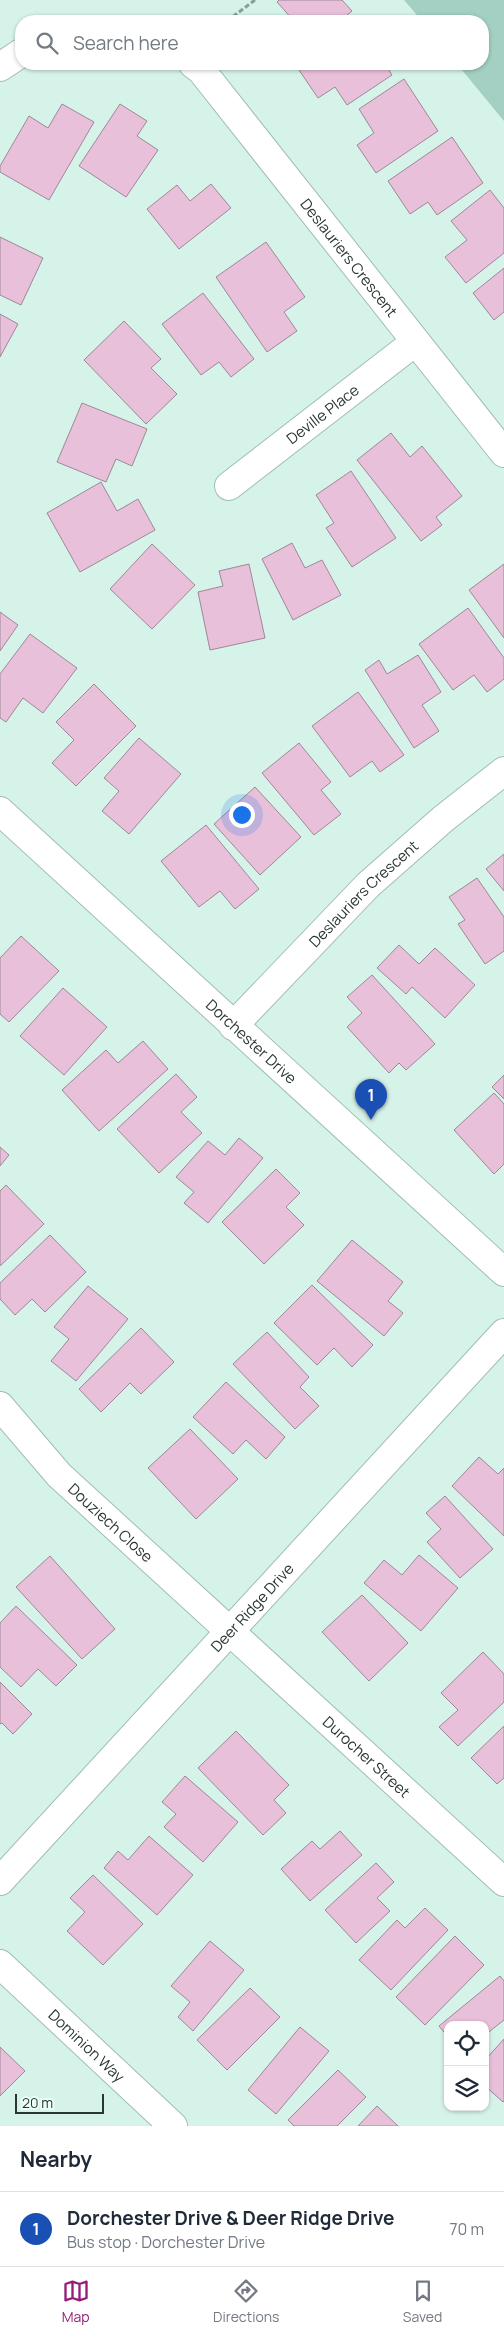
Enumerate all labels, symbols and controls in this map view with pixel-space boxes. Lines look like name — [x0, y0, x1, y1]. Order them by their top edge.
search box — [15, 15, 489, 70]
icon: search — [33, 29, 61, 57]
text: Search here — [73, 30, 179, 56]
street label: Deslauriers Crescent — [296, 194, 403, 321]
street label: Deville Place — [282, 379, 363, 448]
your location — [229, 802, 255, 828]
street label: Deslauriers Crescent — [304, 835, 423, 951]
street label: Dorchester Drive — [202, 994, 302, 1088]
pin: 1 — [355, 1079, 387, 1120]
street label: Douziech Close — [64, 1478, 158, 1567]
street label: Deer Ridge Drive — [206, 1558, 298, 1656]
street label: Durocher Street — [319, 1711, 415, 1802]
street label: Dominion Way — [44, 2004, 130, 2086]
map controls — [444, 2021, 489, 2111]
button: locate — [444, 2021, 489, 2066]
button: layers — [444, 2066, 489, 2111]
scale bar — [15, 2091, 104, 2114]
text: 20 m — [22, 2093, 53, 2112]
text: Nearby — [20, 2145, 92, 2173]
text: Dorchester Drive & Deer Ridge Drive — [67, 2205, 395, 2231]
text: 1 — [32, 2218, 40, 2240]
text: 70 m — [449, 2218, 484, 2240]
text: Bus stop · Dorchester Drive — [67, 2231, 265, 2253]
tab: Map — [62, 2277, 90, 2326]
tab: Directions — [213, 2277, 279, 2326]
tab: Saved — [403, 2277, 442, 2326]

